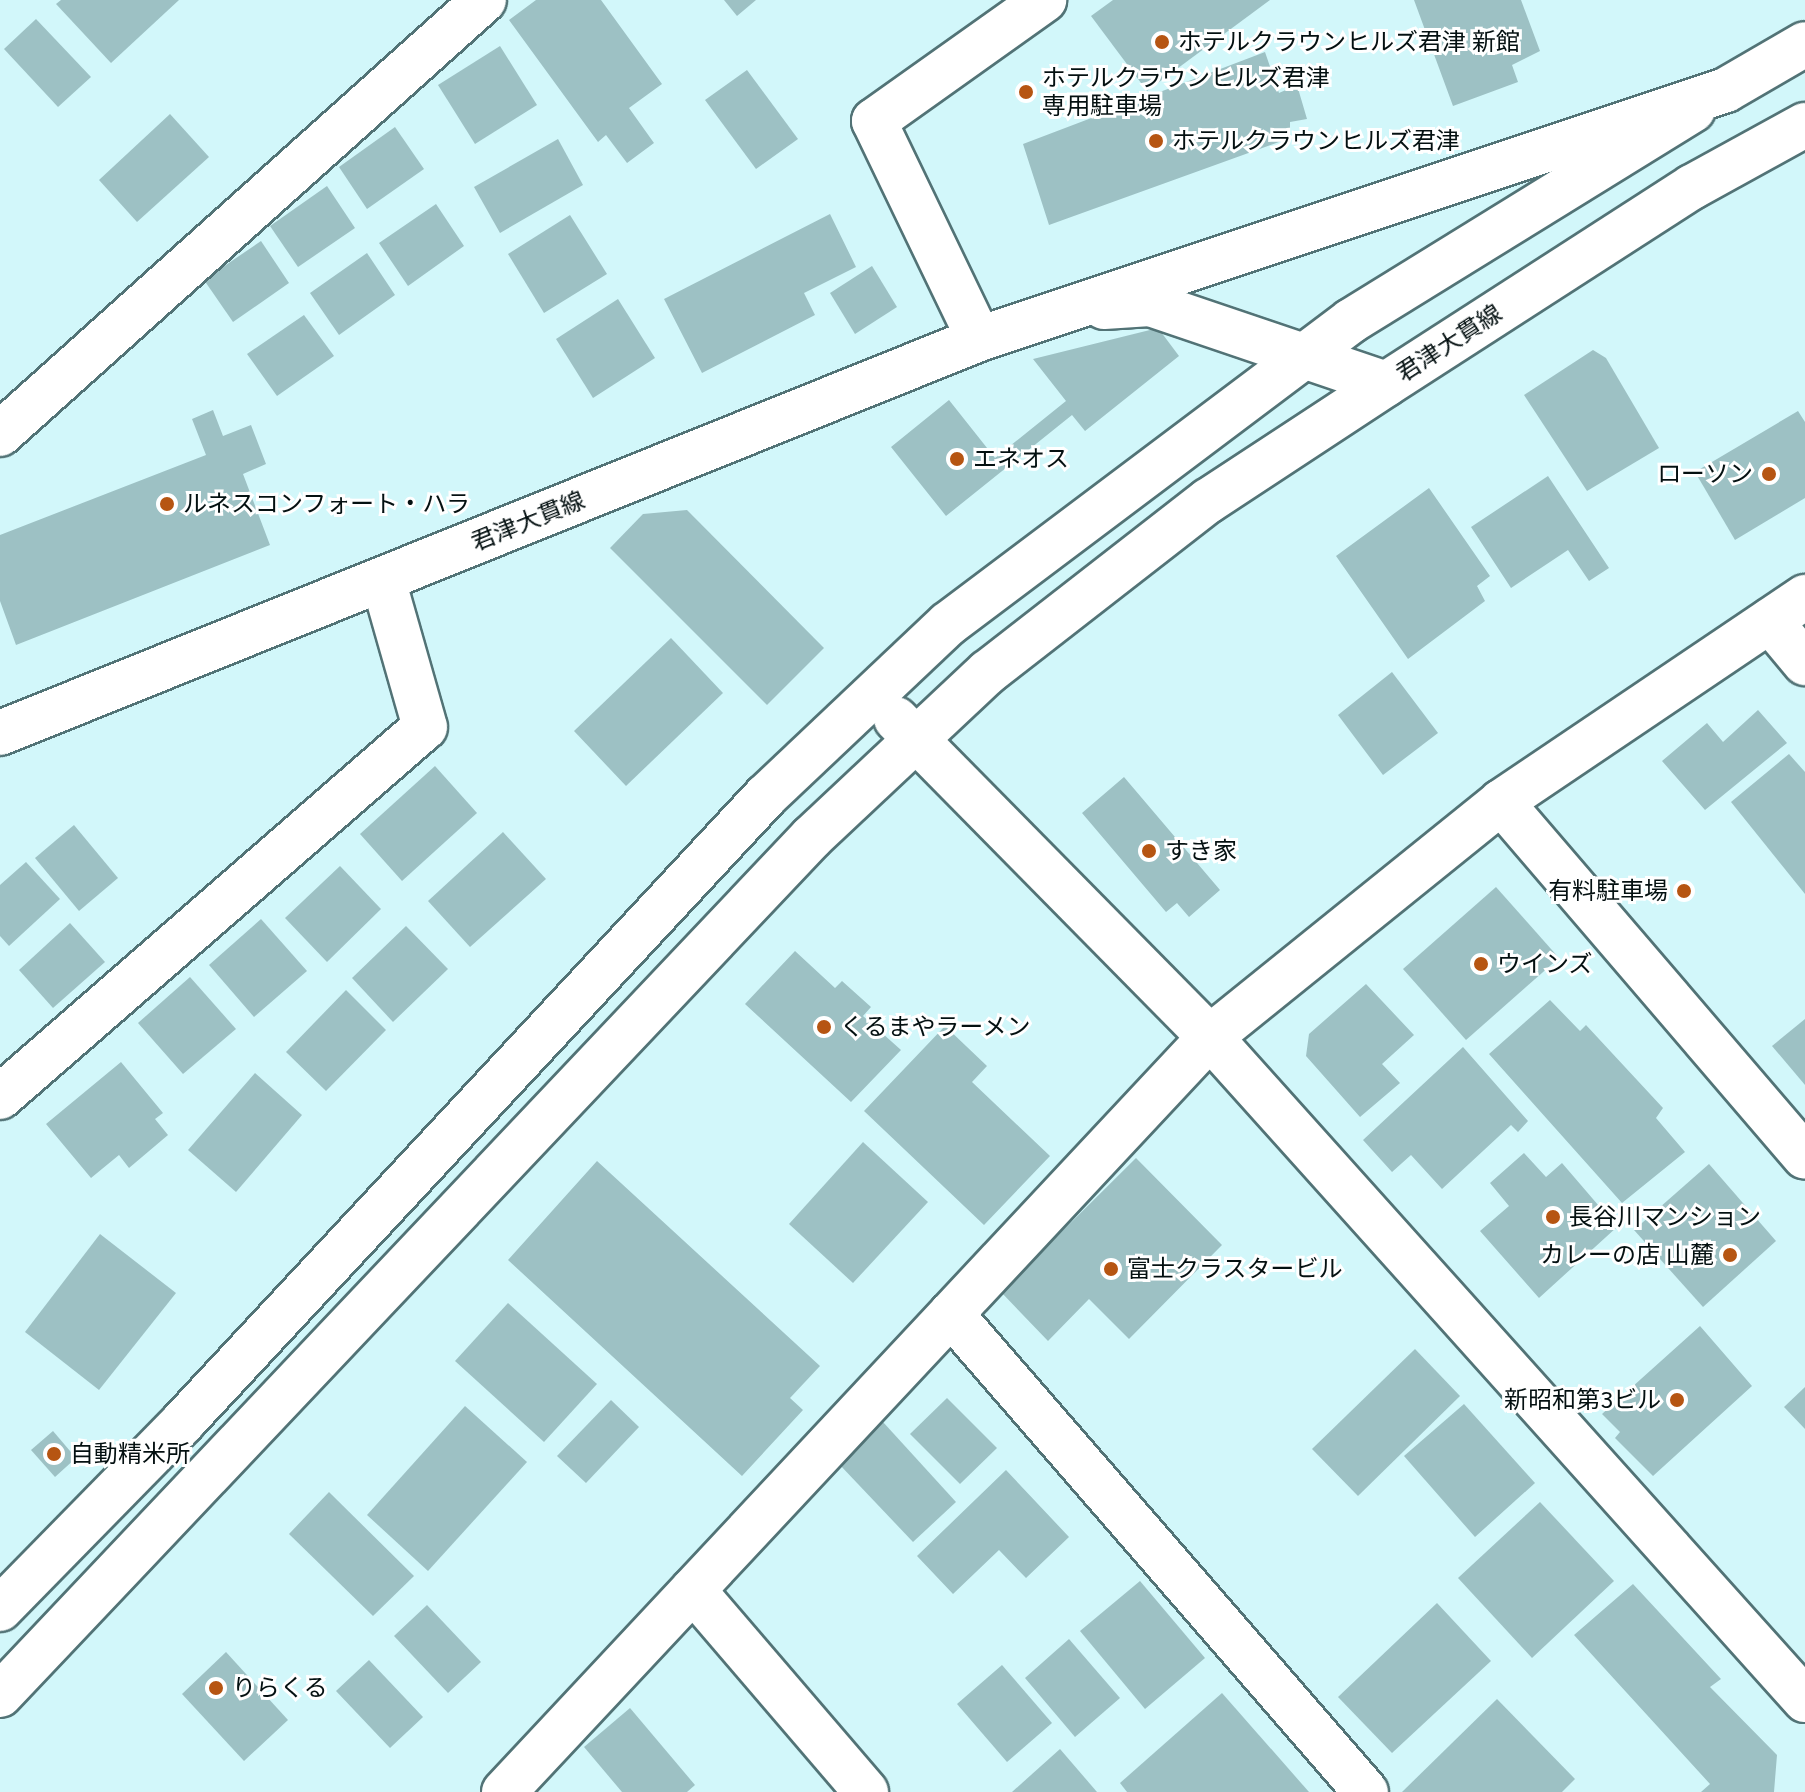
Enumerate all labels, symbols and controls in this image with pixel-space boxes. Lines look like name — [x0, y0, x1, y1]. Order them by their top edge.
place label: ホテルクラウンヒルズ君津 新館 — [1178, 28, 1520, 56]
marker: ホテルクラウンヒルズ君津 新館 — [1153, 33, 1171, 51]
place label: ホテルクラウンヒルズ君津 専用駐車場 — [1042, 64, 1330, 120]
marker: ホテルクラウンヒルズ君津 専用駐車場 — [1017, 83, 1035, 101]
place label: ホテルクラウンヒルズ君津 — [1172, 127, 1460, 155]
marker: ホテルクラウンヒルズ君津 — [1147, 132, 1165, 150]
street label: 君津大貫線 — [1391, 298, 1507, 388]
place label: エネオス — [973, 445, 1069, 473]
marker: エネオス — [948, 450, 966, 468]
place label: ローソン — [1657, 460, 1753, 488]
marker: ローソン — [1760, 465, 1778, 483]
street label: 君津大貫線 — [467, 485, 589, 557]
place label: ルネスコンフォート・ハラ — [183, 490, 471, 518]
marker: ルネスコンフォート・ハラ — [158, 495, 176, 513]
place label: すき家 — [1165, 837, 1237, 865]
marker: すき家 — [1140, 842, 1158, 860]
place label: 有料駐車場 — [1548, 877, 1668, 905]
marker: 有料駐車場 — [1675, 882, 1693, 900]
place label: ウインズ — [1497, 950, 1593, 978]
marker: ウインズ — [1472, 955, 1490, 973]
place label: くるまやラーメン — [840, 1013, 1032, 1041]
marker: くるまやラーメン — [815, 1018, 833, 1036]
place label: 長谷川マンション — [1569, 1203, 1761, 1231]
marker: 長谷川マンション — [1544, 1208, 1562, 1226]
place label: カレーの店 山麓 — [1540, 1241, 1714, 1269]
marker: カレーの店 山麓 — [1721, 1246, 1739, 1264]
place label: 富士クラスタービル — [1127, 1255, 1343, 1283]
marker: 富士クラスタービル — [1102, 1260, 1120, 1278]
place label: 新昭和第3ビル — [1504, 1386, 1661, 1414]
marker: 新昭和第3ビル — [1668, 1391, 1686, 1409]
place label: 自動精米所 — [70, 1440, 190, 1468]
marker: 自動精米所 — [45, 1445, 63, 1463]
place label: りらくる — [232, 1674, 328, 1702]
marker: りらくる — [207, 1679, 225, 1697]

